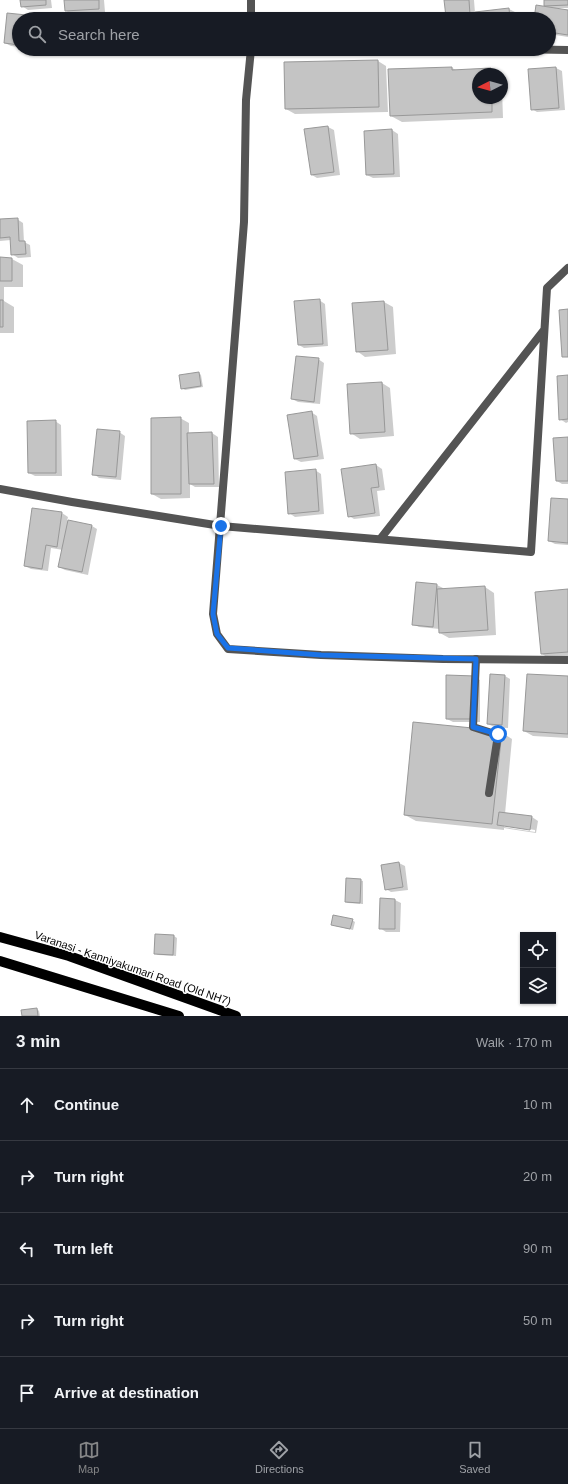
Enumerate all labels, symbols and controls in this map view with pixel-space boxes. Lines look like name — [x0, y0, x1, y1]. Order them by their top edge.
search box — [12, 12, 556, 56]
icon: search — [26, 23, 48, 45]
text: Search here — [58, 26, 140, 43]
north arrow — [472, 68, 508, 104]
route end — [212, 517, 230, 535]
route start — [489, 725, 507, 743]
street label: Varanasi - Kanniyakumari Road (Old NH7) — [33, 929, 233, 1007]
map controls — [520, 932, 556, 1004]
button: locate — [520, 932, 556, 968]
button: layers — [520, 968, 556, 1004]
text: 3 min — [16, 1032, 60, 1051]
text: Walk · 170 m — [476, 1035, 552, 1050]
icon: ahead — [16, 1094, 38, 1116]
text: Continue — [54, 1096, 119, 1113]
text: 10 m — [523, 1097, 552, 1112]
icon: right — [16, 1166, 38, 1188]
text: Turn right — [54, 1168, 124, 1185]
text: 20 m — [523, 1169, 552, 1184]
icon: left — [16, 1238, 38, 1260]
text: Turn left — [54, 1240, 113, 1257]
text: 90 m — [523, 1241, 552, 1256]
icon: right — [16, 1310, 38, 1332]
text: Turn right — [54, 1312, 124, 1329]
text: 50 m — [523, 1313, 552, 1328]
icon: arrive — [16, 1382, 38, 1404]
text: Arrive at destination — [54, 1384, 199, 1401]
tab: Map — [78, 1439, 100, 1475]
tab: Directions — [255, 1439, 304, 1475]
tab: Saved — [459, 1439, 490, 1475]

